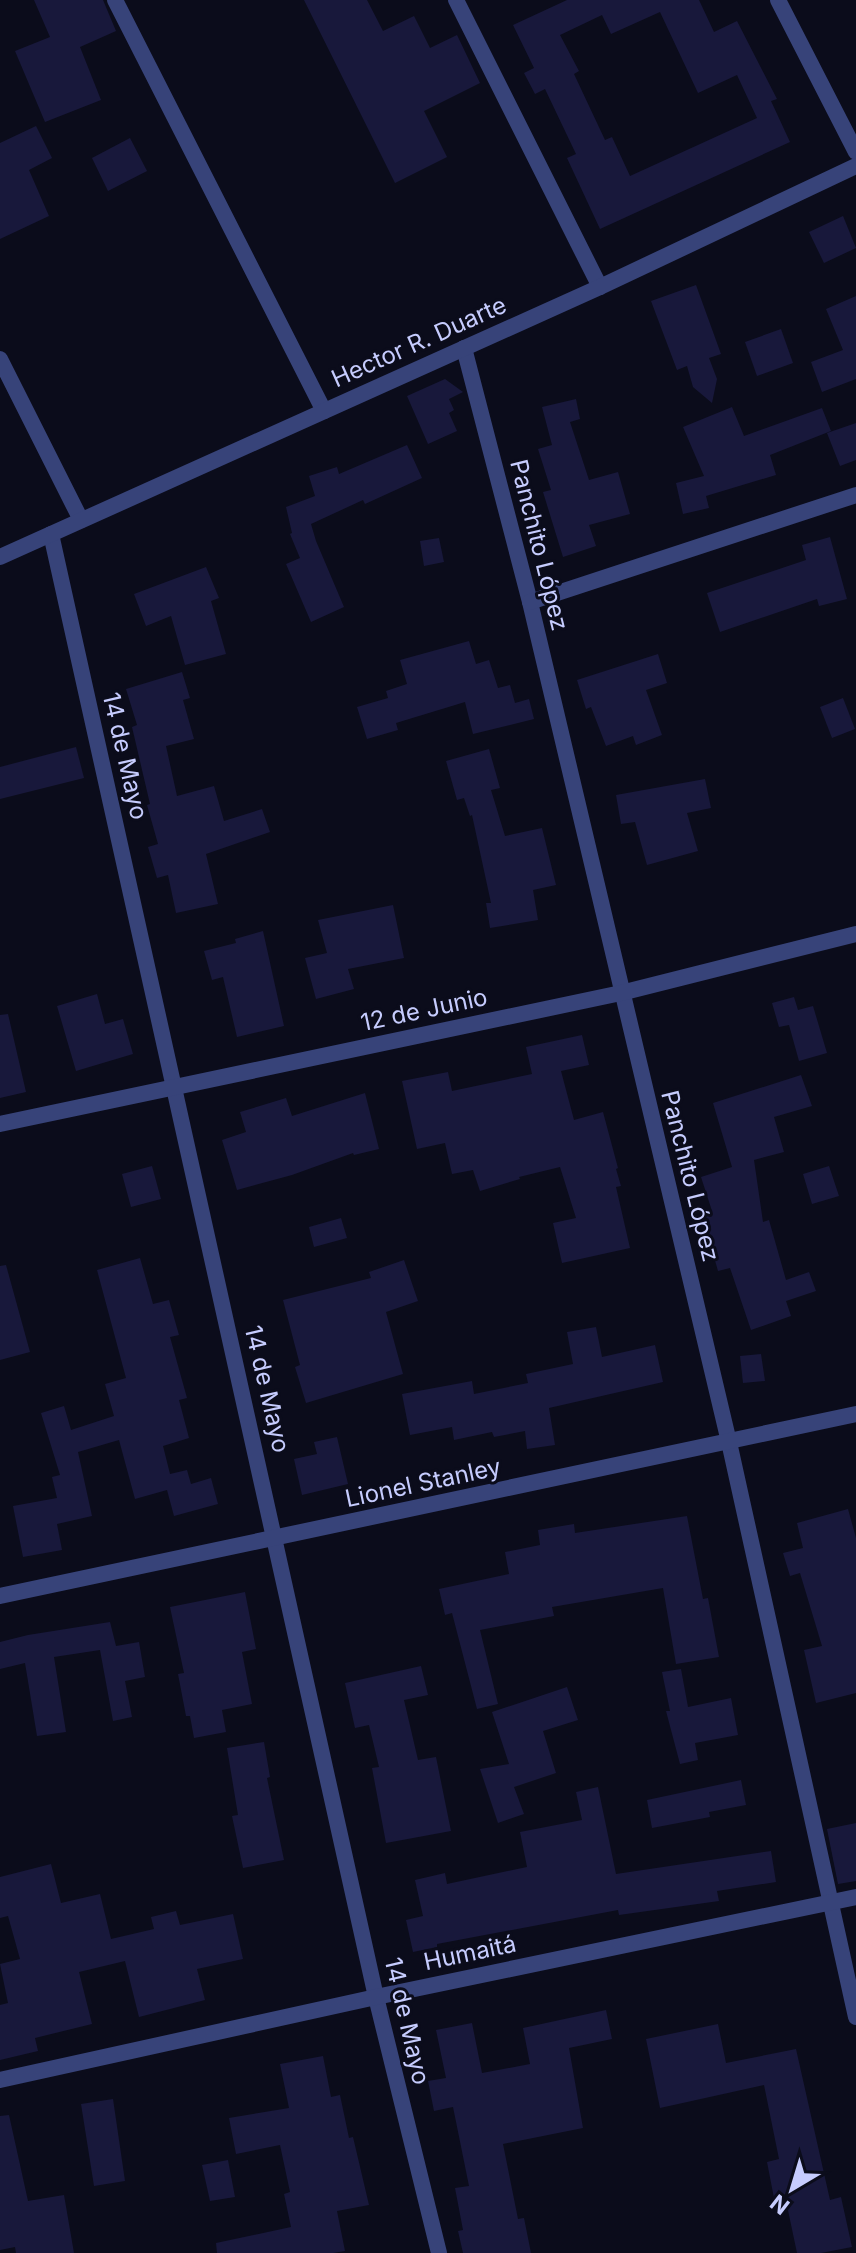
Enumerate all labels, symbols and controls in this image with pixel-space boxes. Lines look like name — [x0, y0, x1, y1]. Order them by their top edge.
street label: Hector R. Duarte — [327, 290, 511, 393]
street label: Panchito López — [504, 456, 575, 633]
street label: 14 de Mayo — [97, 689, 154, 822]
street label: 12 de Junio — [358, 982, 490, 1037]
street label: Panchito López — [655, 1087, 726, 1264]
street label: 14 de Mayo — [239, 1322, 296, 1455]
street label: Lionel Stanley — [342, 1452, 503, 1513]
street label: Humaitá — [421, 1929, 519, 1976]
street label: 14 de Mayo — [379, 1954, 436, 2087]
north arrow — [752, 2149, 832, 2229]
text: N — [765, 2189, 794, 2220]

